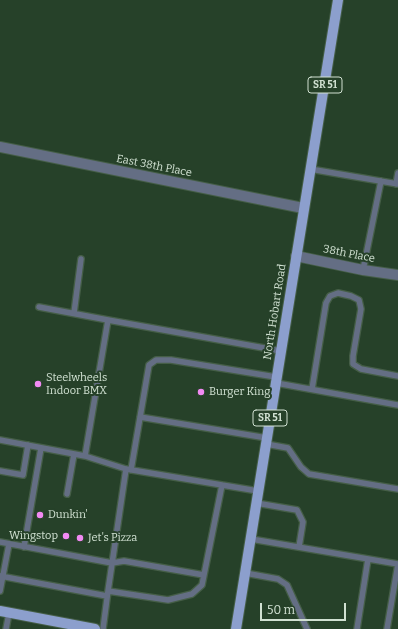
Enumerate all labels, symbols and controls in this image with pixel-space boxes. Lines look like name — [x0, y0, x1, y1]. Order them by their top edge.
road number: SR 51 — [308, 77, 342, 93]
street label: East 38th Place — [115, 152, 193, 180]
street label: 38th Place — [322, 243, 376, 265]
street label: North Hobart Road — [261, 263, 289, 361]
place label: Steelwheels Indoor BMX — [46, 371, 107, 397]
marker: Steelwheels Indoor BMX — [33, 379, 43, 389]
place label: Burger King — [209, 385, 270, 399]
marker: Burger King — [196, 387, 206, 397]
road number: SR 51 — [253, 410, 287, 426]
place label: Dunkin' — [48, 508, 88, 522]
marker: Dunkin' — [35, 510, 45, 520]
place label: Wingstop — [9, 529, 58, 543]
marker: Wingstop — [61, 531, 71, 541]
place label: Jet's Pizza — [88, 531, 137, 545]
marker: Jet's Pizza — [75, 533, 85, 543]
scale bar — [262, 595, 348, 621]
text: 50 m — [267, 603, 295, 617]

